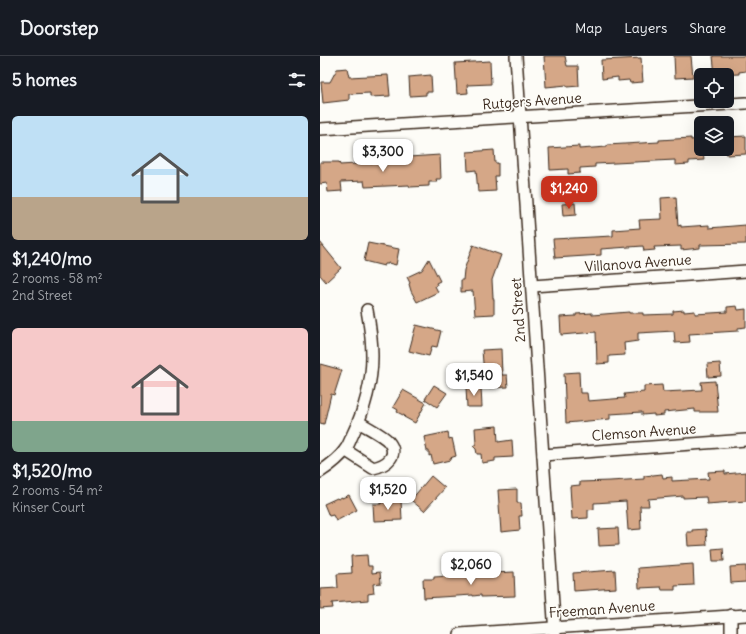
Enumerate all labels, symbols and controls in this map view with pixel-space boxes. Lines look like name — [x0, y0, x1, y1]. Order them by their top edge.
text: Doorstep — [20, 16, 99, 40]
text: Map — [575, 19, 602, 37]
text: Layers — [624, 19, 667, 37]
text: Share — [689, 19, 726, 37]
map controls — [694, 68, 734, 156]
button: locate — [694, 68, 734, 108]
text: 5 homes — [12, 69, 77, 91]
icon: filters — [286, 69, 308, 91]
street label: Rutgers Avenue — [482, 89, 582, 113]
button: layers — [694, 116, 734, 156]
pin: $3,300 — [350, 139, 416, 173]
icon: home — [124, 142, 196, 214]
text: $3,300 — [362, 143, 404, 160]
pin: $1,240 — [536, 176, 602, 210]
text: $1,240 — [550, 180, 588, 197]
text: $1,240/mo — [12, 248, 92, 270]
street label: Villanova Avenue — [584, 250, 692, 276]
text: 2 rooms · 58 m² — [12, 270, 103, 287]
street label: 2nd Street — [507, 277, 529, 343]
text: 2nd Street — [12, 287, 72, 304]
icon: home — [124, 354, 196, 426]
pin: $1,540 — [441, 363, 507, 397]
text: $1,540 — [455, 367, 493, 384]
street label: Clemson Avenue — [591, 419, 697, 445]
text: $1,520/mo — [12, 460, 92, 482]
pin: $1,520 — [355, 477, 421, 511]
text: $1,520 — [369, 481, 407, 498]
text: 2 rooms · 54 m² — [12, 482, 103, 499]
text: Kinser Court — [12, 499, 85, 516]
pin: $2,060 — [438, 552, 504, 586]
text: $2,060 — [450, 556, 492, 573]
street label: Freeman Avenue — [548, 596, 656, 622]

